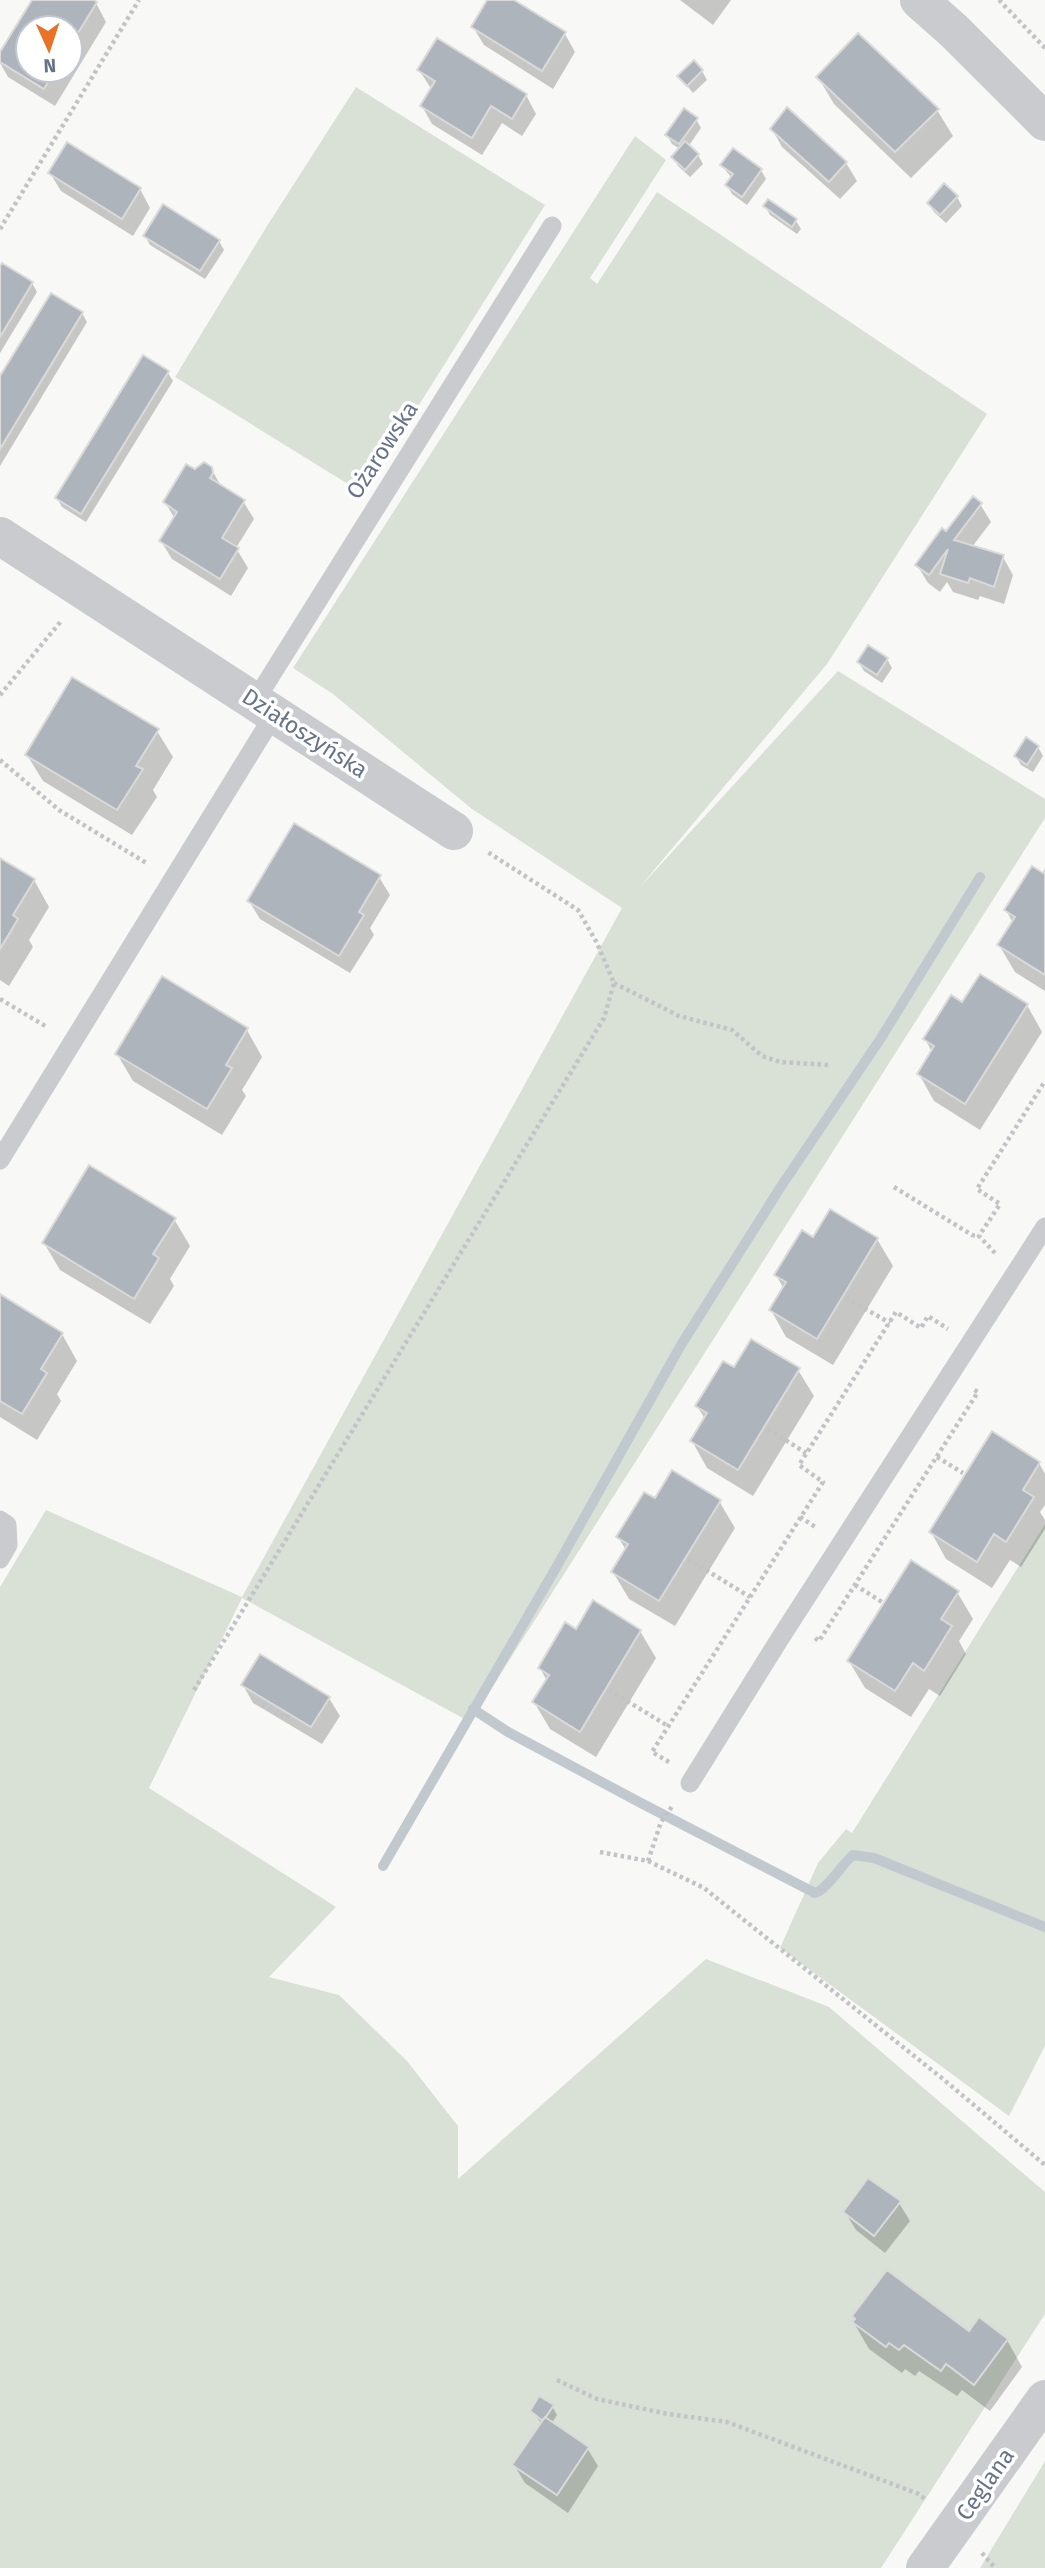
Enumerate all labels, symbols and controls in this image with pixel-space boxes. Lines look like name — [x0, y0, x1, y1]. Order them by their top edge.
north arrow — [14, 14, 84, 84]
text: N — [43, 54, 57, 77]
street label: Ożarowska — [340, 396, 424, 504]
street label: Działoszyńska — [237, 682, 373, 784]
street label: Ceglana — [950, 2442, 1020, 2526]

